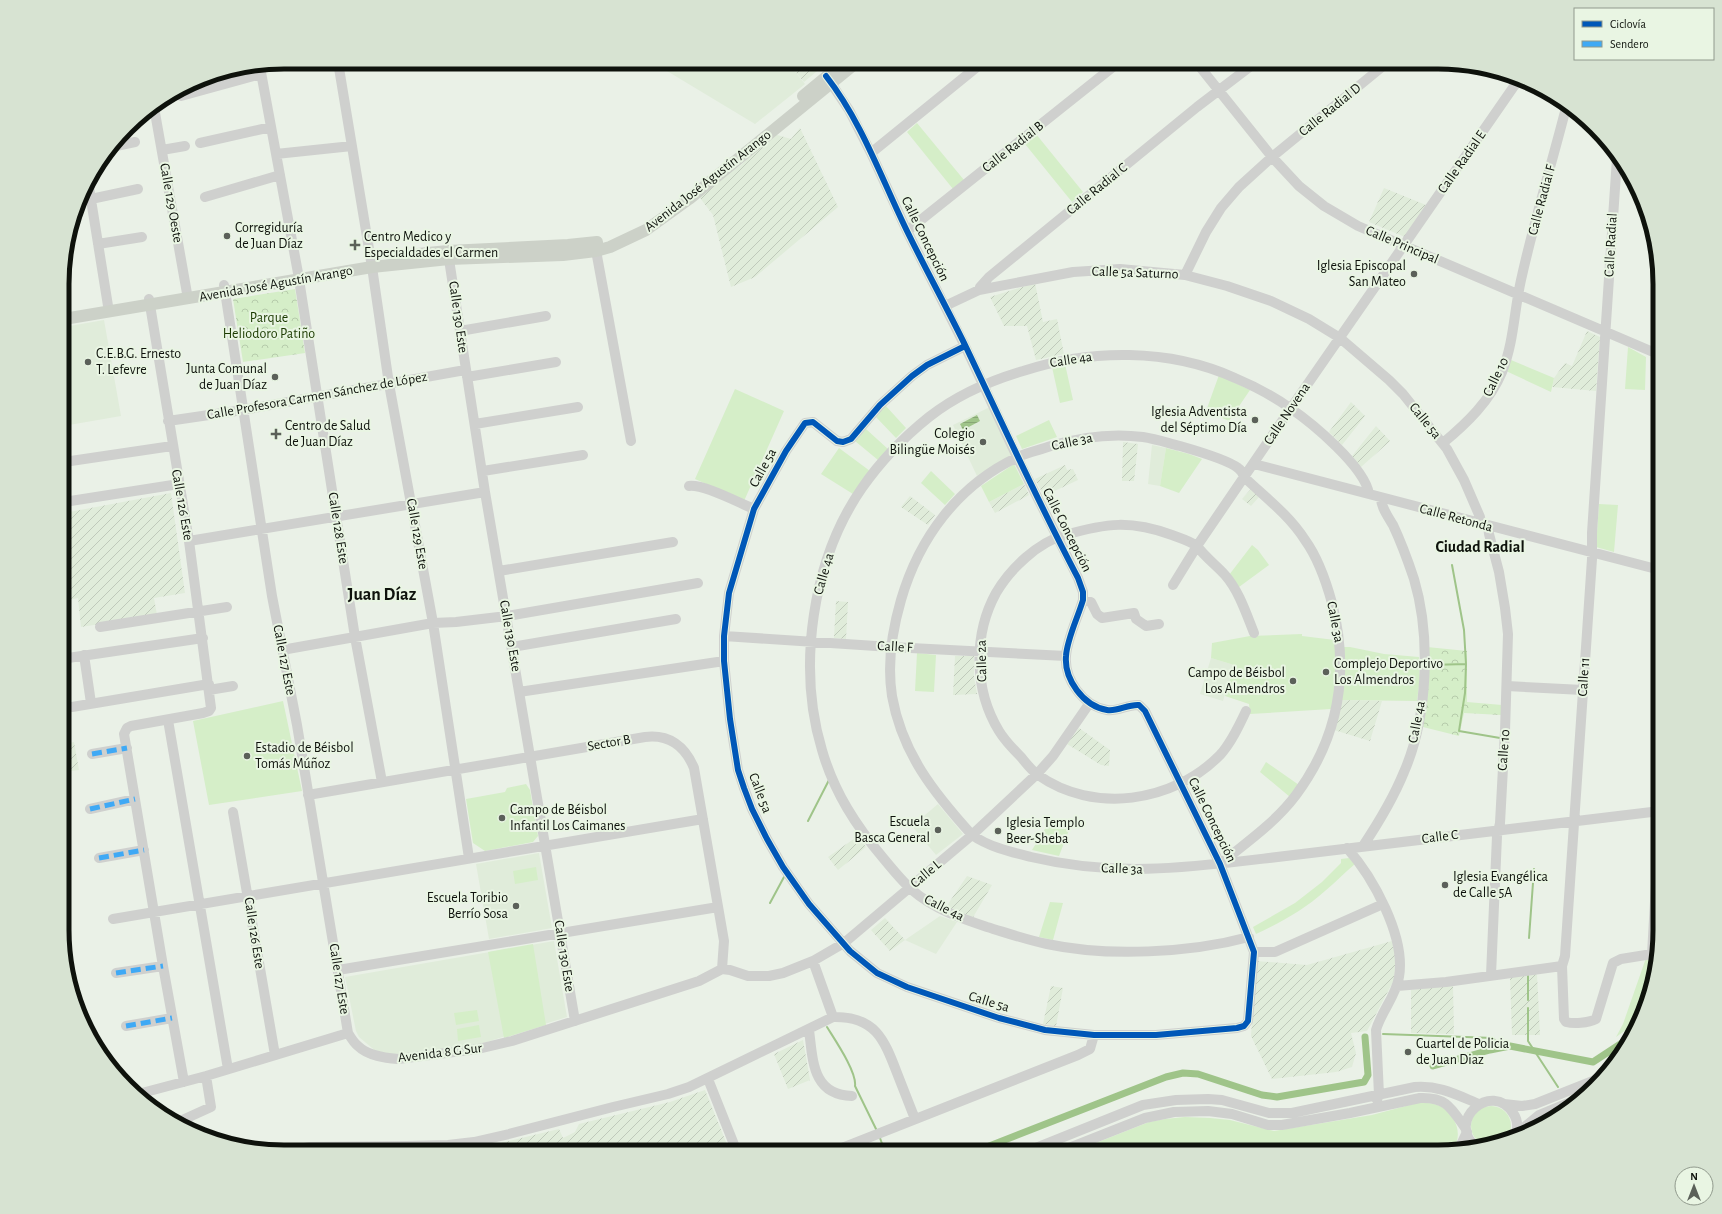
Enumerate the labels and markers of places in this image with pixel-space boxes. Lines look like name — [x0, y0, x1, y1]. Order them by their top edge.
place label: Corregiduría de Juan Díaz — [235, 221, 303, 251]
place label: Centro Medico y Especialdades el Carmen — [364, 230, 498, 260]
marker: Corregiduría de Juan Díaz — [222, 231, 232, 241]
marker: Centro Medico y Especialdades el Carmen — [349, 239, 361, 251]
place label: Iglesia Episcopal San Mateo — [1317, 259, 1406, 289]
marker: Iglesia Episcopal San Mateo — [1409, 269, 1419, 279]
place label: C.E.B.G. Ernesto T. Lefevre — [96, 347, 181, 377]
marker: C.E.B.G. Ernesto T. Lefevre — [83, 357, 93, 367]
place label: Junta Comunal de Juan Díaz — [186, 362, 267, 392]
marker: Junta Comunal de Juan Díaz — [270, 372, 280, 382]
place label: Iglesia Adventista del Séptimo Día — [1151, 405, 1248, 435]
marker: Iglesia Adventista del Séptimo Día — [1250, 415, 1260, 425]
place label: Centro de Salud de Juan Díaz — [285, 419, 370, 449]
place label: Colegio Bilingüe Moisés — [889, 427, 975, 457]
marker: Centro de Salud de Juan Díaz — [270, 428, 282, 440]
marker: Colegio Bilingüe Moisés — [978, 437, 988, 447]
place label: Complejo Deportivo Los Almendros — [1334, 657, 1443, 687]
place label: Campo de Béisbol Los Almendros — [1188, 666, 1285, 696]
marker: Complejo Deportivo Los Almendros — [1321, 667, 1331, 677]
marker: Campo de Béisbol Los Almendros — [1288, 676, 1298, 686]
place label: Estadio de Béisbol Tomás Múñoz — [255, 741, 354, 771]
marker: Estadio de Béisbol Tomás Múñoz — [242, 751, 252, 761]
place label: Campo de Béisbol Infantil Los Caimanes — [510, 803, 626, 833]
marker: Campo de Béisbol Infantil Los Caimanes — [497, 813, 507, 823]
place label: Escuela Basca General — [854, 815, 931, 845]
place label: Iglesia Templo Beer-Sheba — [1006, 816, 1085, 846]
marker: Escuela Basca General — [933, 825, 943, 835]
marker: Iglesia Templo Beer-Sheba — [993, 826, 1003, 836]
place label: Iglesia Evangélica de Calle 5A — [1453, 870, 1548, 900]
marker: Iglesia Evangélica de Calle 5A — [1440, 880, 1450, 890]
place label: Escuela Toribio Berrío Sosa — [427, 891, 509, 921]
marker: Escuela Toribio Berrío Sosa — [511, 901, 521, 911]
place label: Cuartel de Policia de Juan Diaz — [1416, 1037, 1510, 1067]
marker: Cuartel de Policia de Juan Diaz — [1403, 1047, 1413, 1057]

